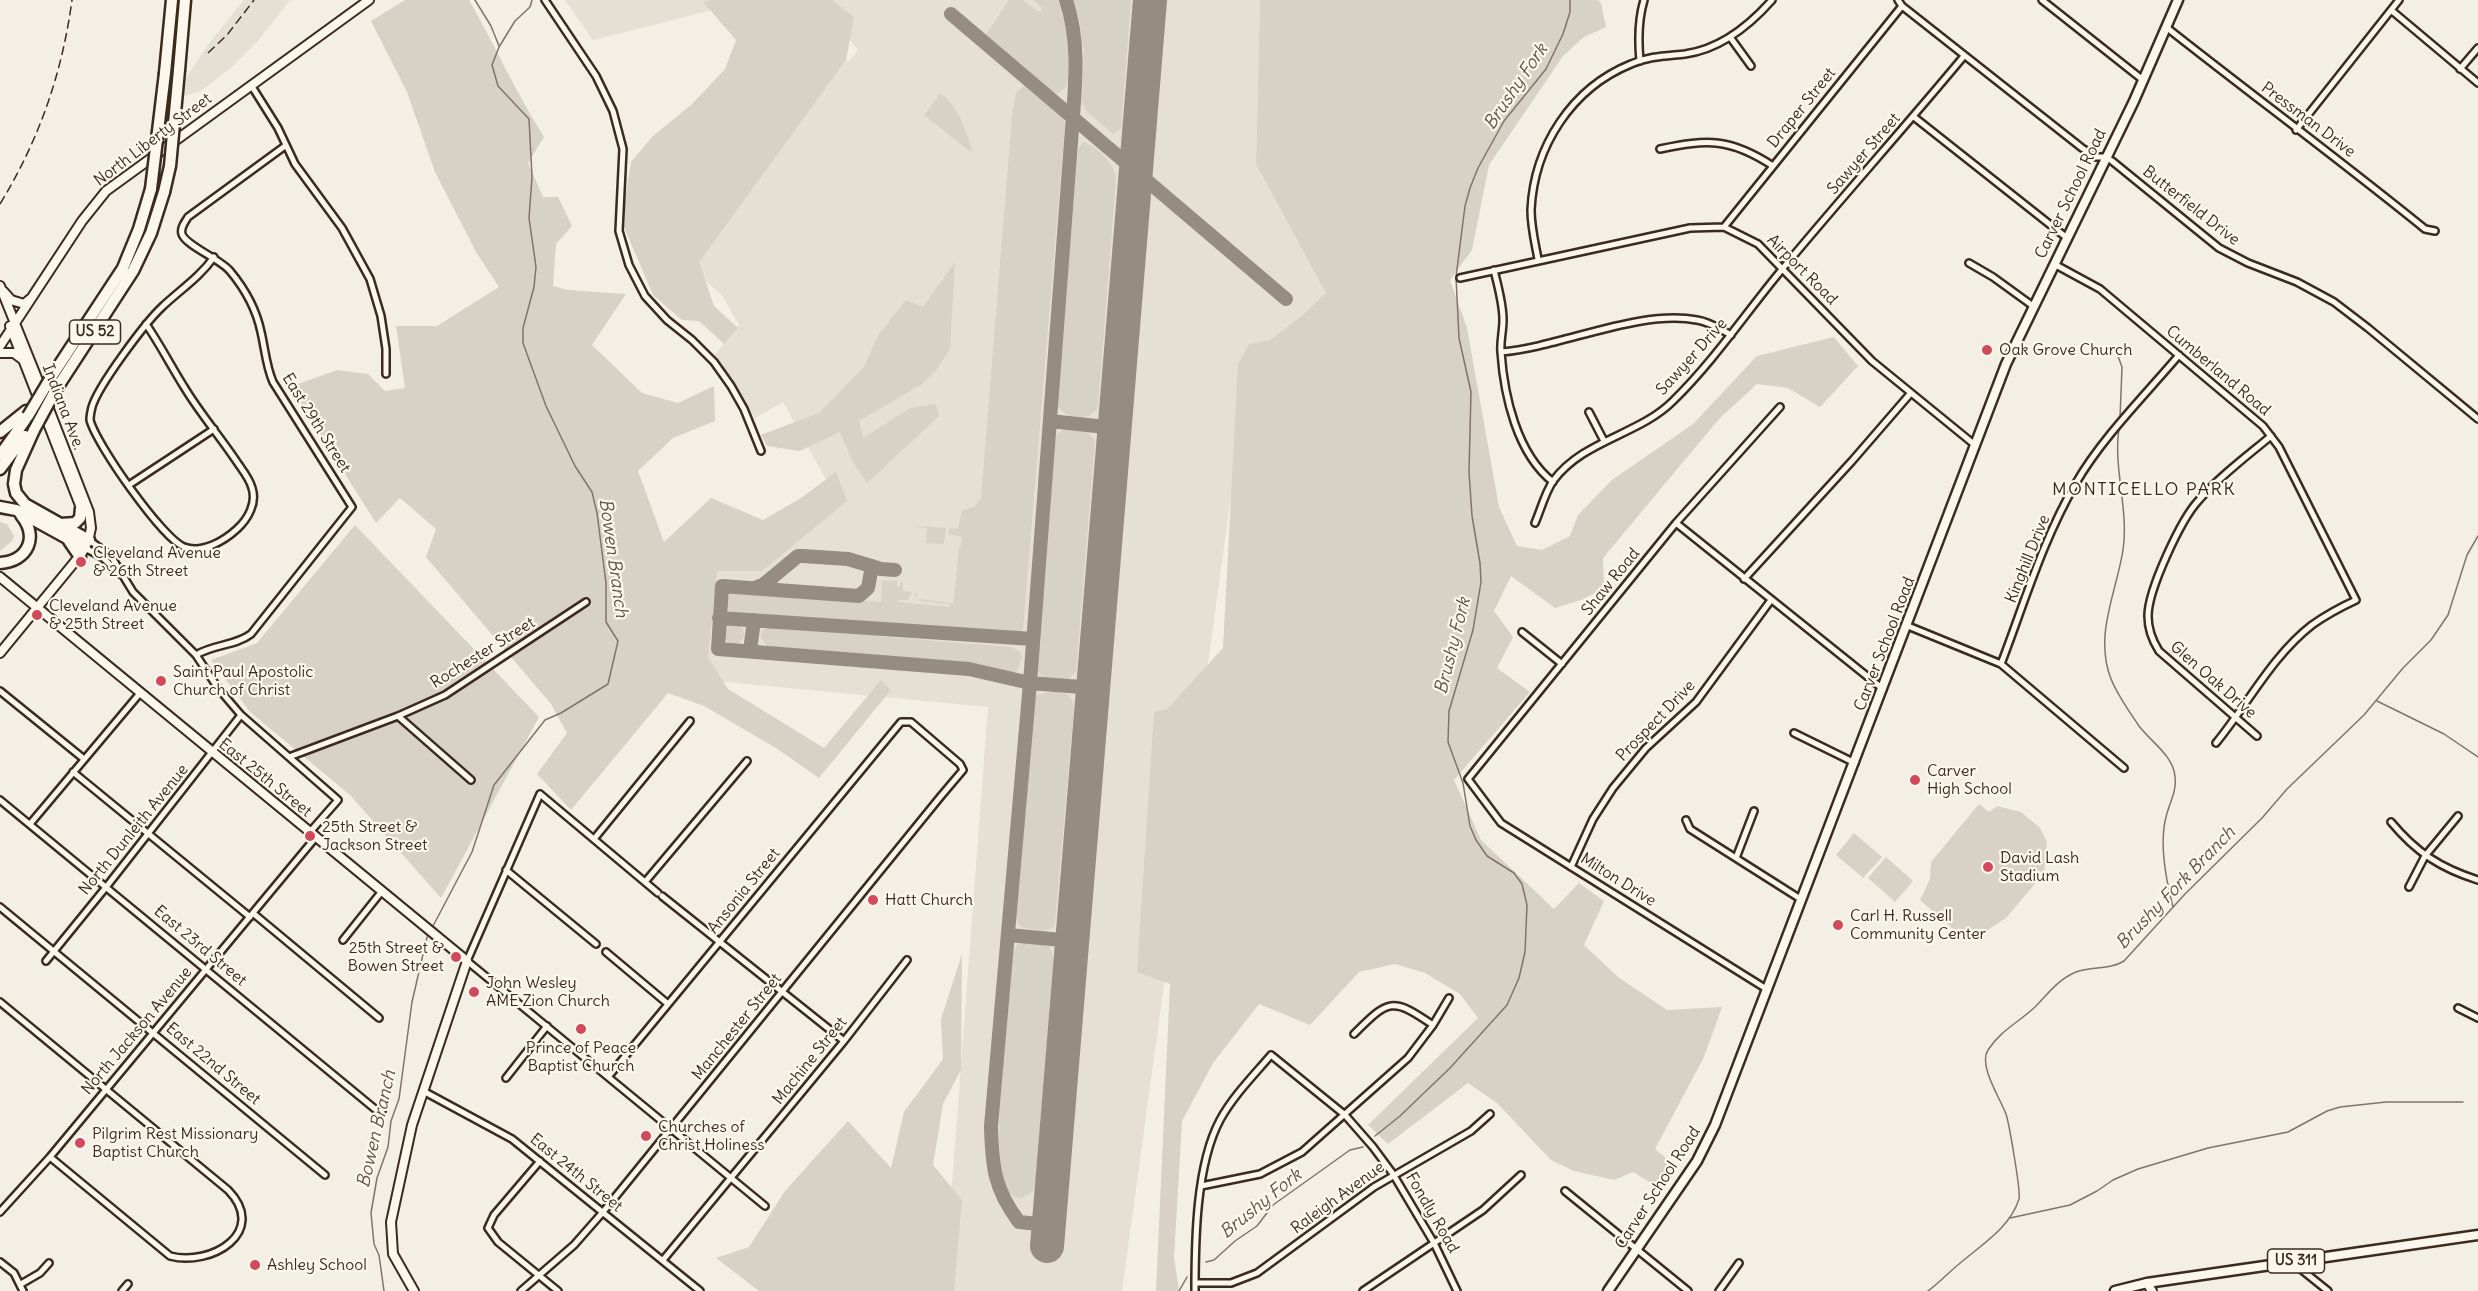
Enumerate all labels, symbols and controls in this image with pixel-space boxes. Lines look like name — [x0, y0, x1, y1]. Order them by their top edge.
water label: Brushy Fork — [1479, 40, 1553, 134]
street label: Draper Street — [1764, 64, 1840, 152]
street label: Pressman Drive — [2257, 78, 2359, 162]
street label: North Liberty Street — [90, 90, 216, 190]
street label: Sawyer Street — [1824, 109, 1904, 199]
street label: Carver School Road — [2031, 126, 2111, 262]
street label: Butterfield Drive — [2139, 162, 2243, 250]
street label: Airport Road — [1763, 231, 1841, 309]
street label: Sawyer Drive — [1653, 315, 1731, 399]
road number: US 52 — [70, 320, 121, 344]
street label: Cumberland Road — [2162, 322, 2274, 420]
place label: Oak Grove Church — [1999, 340, 2132, 360]
marker: Oak Grove Church — [1980, 343, 1994, 357]
street label: Indiana Ave. — [38, 361, 88, 453]
street label: East 29th Street — [278, 370, 354, 476]
district label: MONTICELLO PARK — [2052, 479, 2236, 501]
water label: Bowen Branch — [594, 497, 632, 619]
street label: Kinghill Drive — [2002, 512, 2054, 606]
place label: Cleveland Avenue & 26th Street — [93, 543, 221, 581]
street label: Shaw Road — [1578, 544, 1644, 620]
marker: Cleveland Avenue & 26th Street — [74, 555, 88, 569]
street label: Carver School Road — [1851, 574, 1919, 714]
place label: Cleveland Avenue & 25th Street — [49, 596, 177, 634]
water label: Brushy Fork — [1431, 596, 1475, 696]
marker: Cleveland Avenue & 25th Street — [30, 608, 44, 622]
street label: Rochester Street — [427, 613, 539, 693]
street label: Glen Oak Drive — [2166, 637, 2260, 723]
place label: Saint Paul Apostolic Church of Christ — [173, 662, 313, 700]
marker: Saint Paul Apostolic Church of Christ — [154, 674, 168, 688]
street label: Prospect Drive — [1613, 676, 1699, 766]
street label: East 25th Street — [215, 735, 315, 821]
street label: North Dunleith Avenue — [75, 761, 193, 899]
place label: Carver High School — [1927, 761, 2012, 799]
marker: Carver High School — [1908, 773, 1922, 787]
place label: 25th Street & Jackson Street — [322, 817, 428, 855]
water label: Brushy Fork Branch — [2112, 822, 2240, 954]
marker: 25th Street & Jackson Street — [303, 829, 317, 843]
street label: Ansonia Street — [704, 844, 784, 938]
place label: David Lash Stadium — [2000, 848, 2079, 886]
street label: Milton Drive — [1577, 849, 1659, 911]
marker: David Lash Stadium — [1981, 860, 1995, 874]
place label: Hatt Church — [885, 890, 973, 910]
marker: Hatt Church — [866, 893, 880, 907]
street label: East 23rd Street — [150, 902, 250, 990]
place label: Carl H. Russell Community Center — [1850, 906, 1986, 944]
marker: Carl H. Russell Community Center — [1831, 918, 1845, 932]
place label: 25th Street & Bowen Street — [348, 938, 444, 976]
marker: 25th Street & Bowen Street — [449, 950, 463, 964]
street label: North Jackson Avenue — [78, 963, 196, 1099]
street label: Manchester Street — [688, 970, 786, 1084]
place label: John Wesley AME Zion Church — [486, 973, 610, 1011]
marker: John Wesley AME Zion Church — [467, 985, 481, 999]
street label: Machine Street — [769, 1013, 851, 1109]
street label: East 22nd Street — [162, 1019, 264, 1109]
marker: Prince of Peace Baptist Church — [574, 1022, 588, 1036]
place label: Prince of Peace Baptist Church — [526, 1038, 636, 1076]
water label: Bowen Branch — [353, 1068, 401, 1190]
place label: Churches of Christ Holiness — [658, 1117, 764, 1155]
street label: Carver School Road — [1611, 1123, 1705, 1253]
place label: Pilgrim Rest Missionary Baptist Church — [92, 1124, 258, 1162]
marker: Churches of Christ Holiness — [639, 1129, 653, 1143]
street label: East 24th Street — [526, 1130, 626, 1216]
marker: Pilgrim Rest Missionary Baptist Church — [73, 1136, 87, 1150]
street label: Raleigh Avenue — [1288, 1158, 1388, 1238]
water label: Brushy Fork — [1216, 1165, 1306, 1243]
street label: Fondly Road — [1401, 1169, 1463, 1257]
road number: US 311 — [2268, 1249, 2324, 1273]
place label: Ashley School — [267, 1255, 367, 1275]
marker: Ashley School — [248, 1258, 262, 1272]

